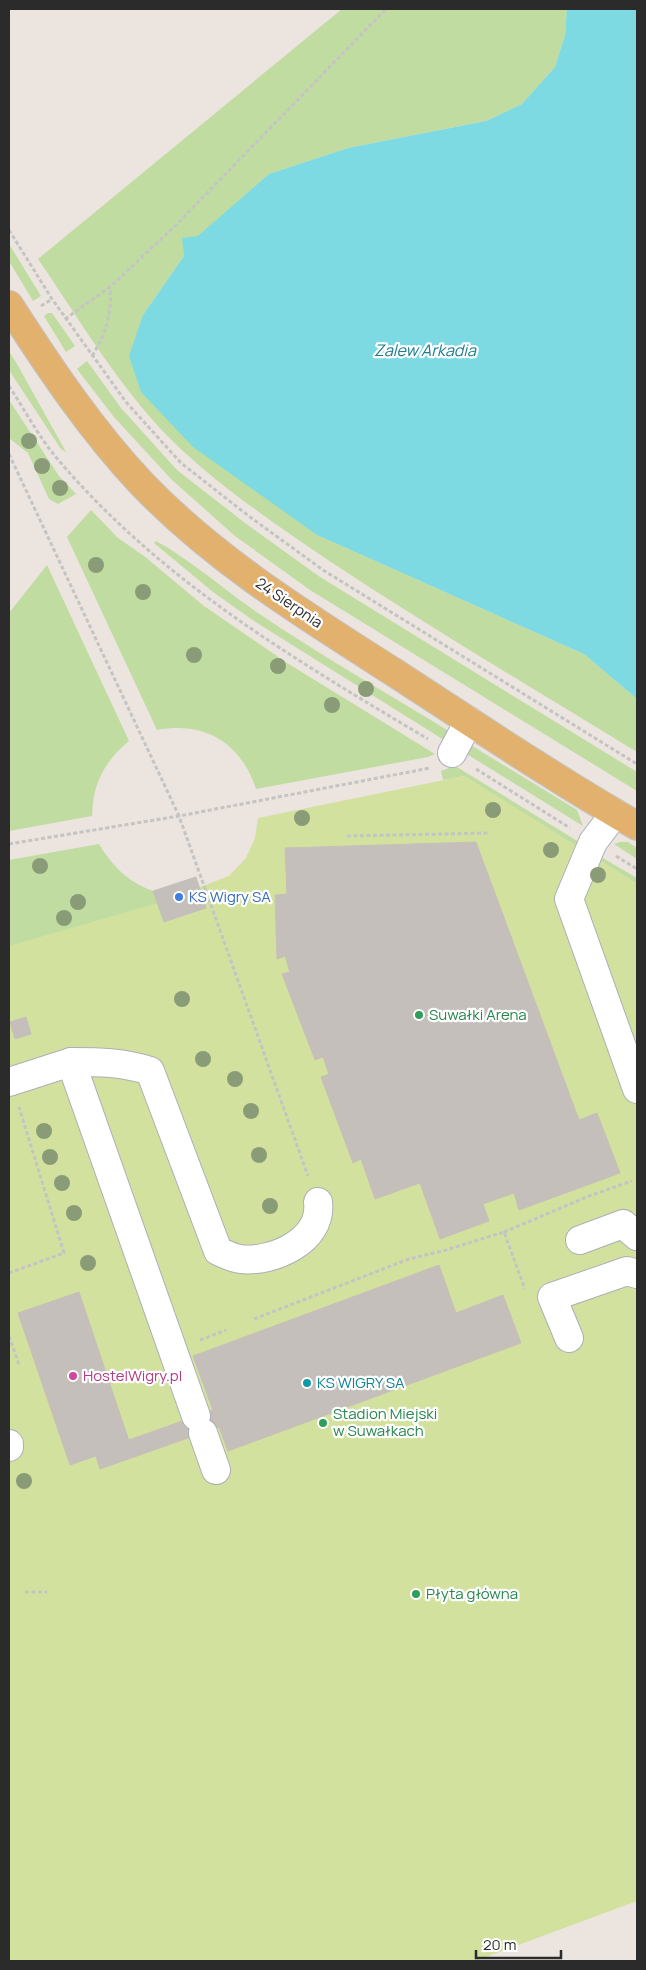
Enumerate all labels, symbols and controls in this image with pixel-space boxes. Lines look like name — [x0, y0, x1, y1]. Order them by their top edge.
water label: Zalew Arkadia — [374, 339, 477, 361]
street label: 24 Sierpnia — [252, 572, 327, 633]
place label: KS Wigry SA — [189, 886, 271, 907]
marker: KS Wigry SA — [173, 891, 185, 903]
place label: Suwałki Arena — [429, 1004, 527, 1025]
marker: Suwałki Arena — [413, 1009, 425, 1021]
place label: HostelWigry.pl — [83, 1365, 182, 1386]
marker: HostelWigry.pl — [67, 1370, 79, 1382]
place label: KS WIGRY SA — [317, 1372, 405, 1393]
marker: KS WIGRY SA — [301, 1377, 313, 1389]
place label: Stadion Miejski w Suwałkach — [333, 1403, 437, 1441]
marker: Stadion Miejski w Suwałkach — [317, 1417, 329, 1429]
place label: Płyta główna — [426, 1583, 518, 1604]
marker: Płyta główna — [410, 1588, 422, 1600]
scale bar — [476, 1928, 561, 1960]
text: 20 m — [483, 1934, 516, 1955]

